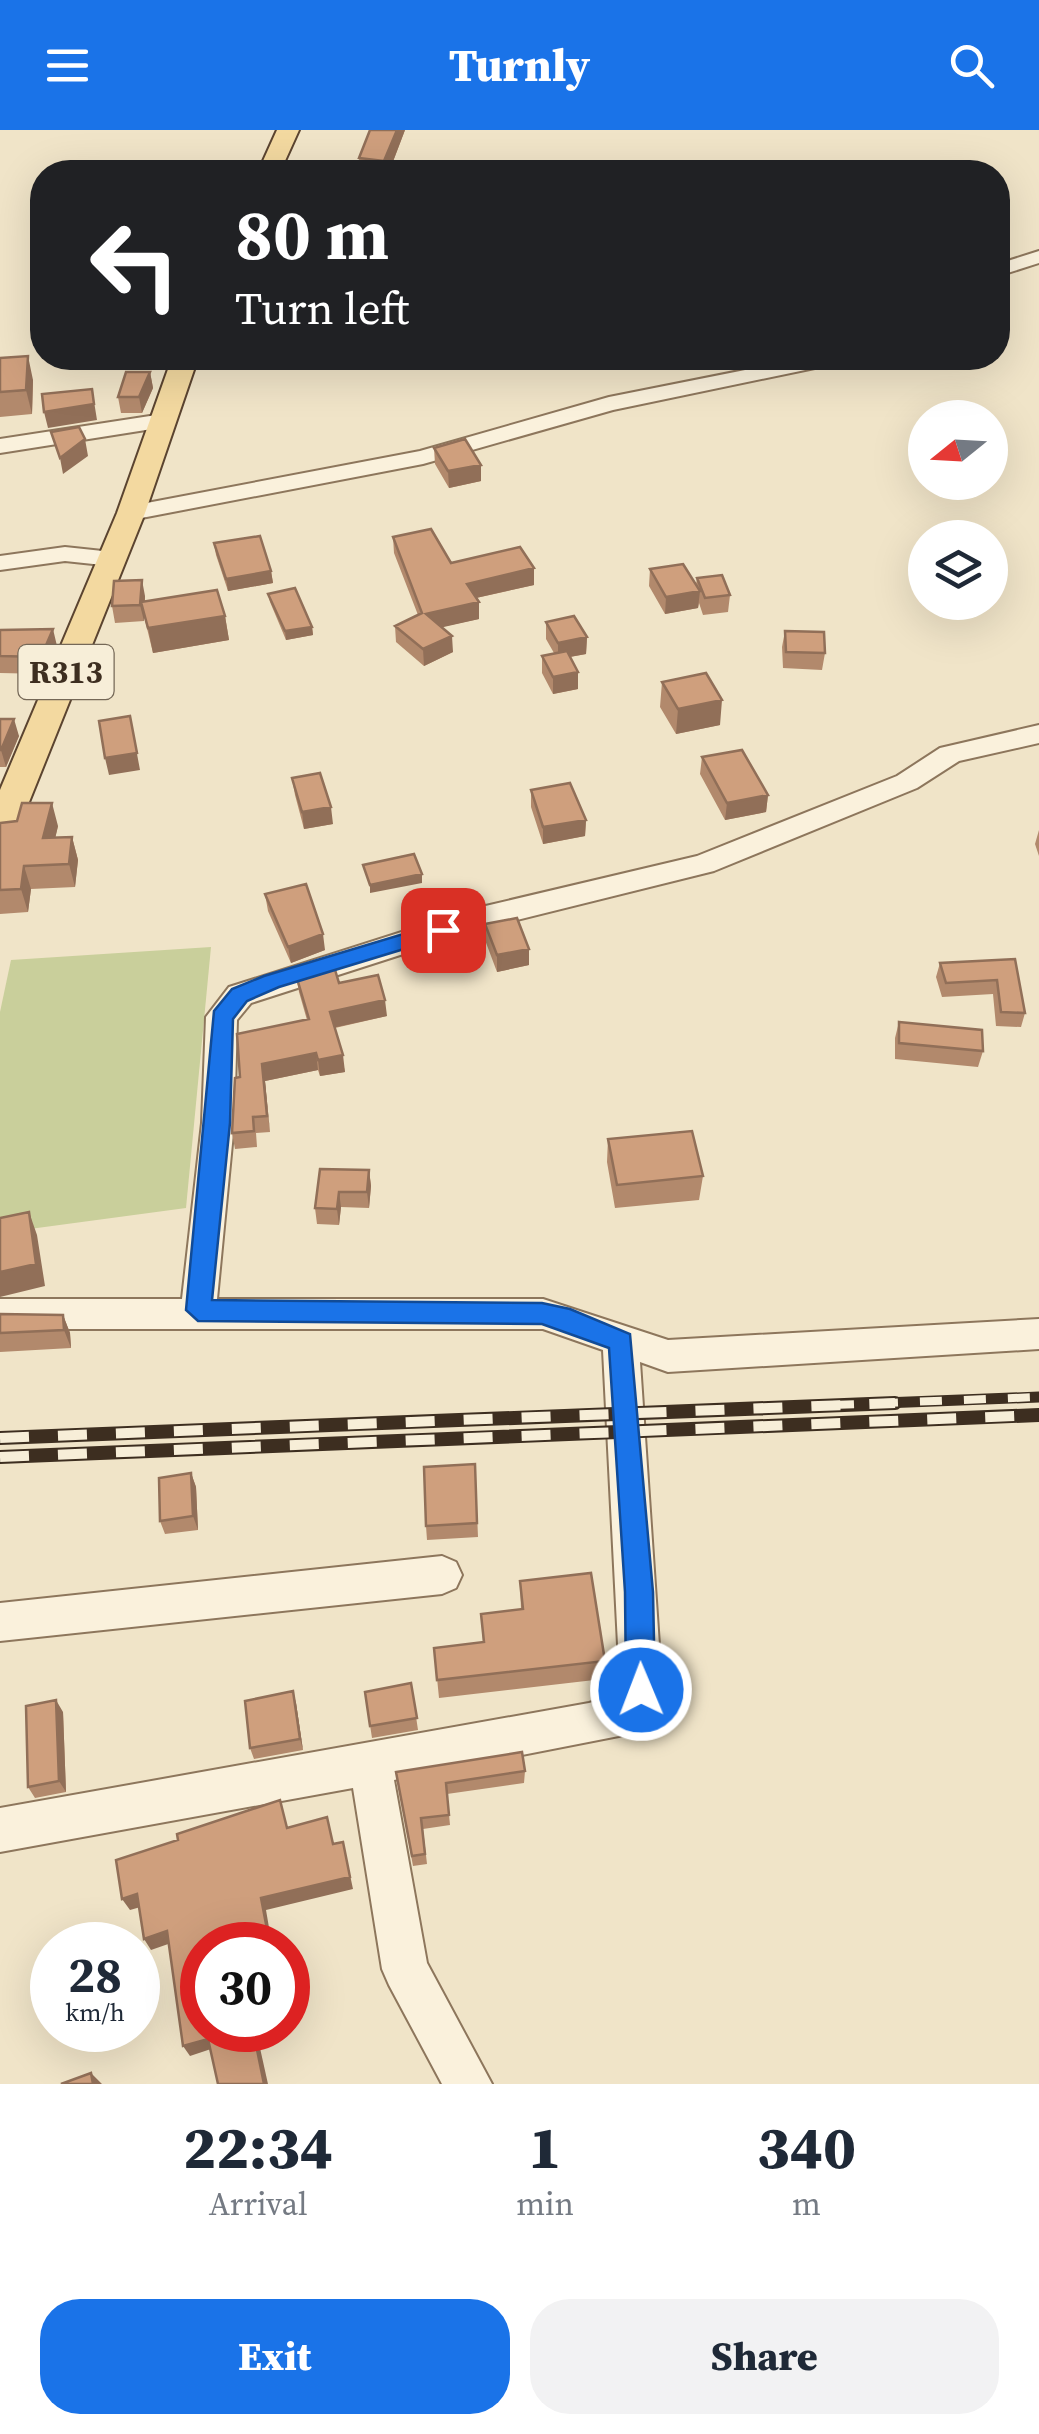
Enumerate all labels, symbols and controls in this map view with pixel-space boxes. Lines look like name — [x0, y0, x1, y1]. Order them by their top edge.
text: Turnly — [449, 34, 590, 96]
icon: menu — [40, 38, 95, 93]
icon: search — [944, 38, 999, 93]
text: 80 m — [235, 186, 389, 282]
icon: left — [70, 200, 200, 330]
text: Turn left — [235, 277, 409, 339]
north arrow — [908, 400, 1008, 500]
map controls — [908, 400, 1008, 620]
button: layers — [908, 520, 1008, 620]
road number: R313 — [18, 645, 114, 699]
pin — [401, 888, 486, 973]
icon: arrive — [416, 903, 471, 958]
position arrow — [589, 1638, 693, 1742]
speed limit sign: 30 — [180, 1922, 310, 2052]
text: 28 — [68, 1940, 122, 2009]
text: km/h — [65, 1995, 125, 2029]
text: 22:34 — [183, 2106, 333, 2188]
text: 1 — [528, 2106, 562, 2188]
text: 340 — [757, 2106, 856, 2188]
text: Arrival — [209, 2182, 307, 2226]
text: min — [516, 2182, 574, 2226]
text: m — [792, 2182, 821, 2226]
button: Exit — [40, 2299, 510, 2414]
button: Share — [530, 2299, 999, 2414]

